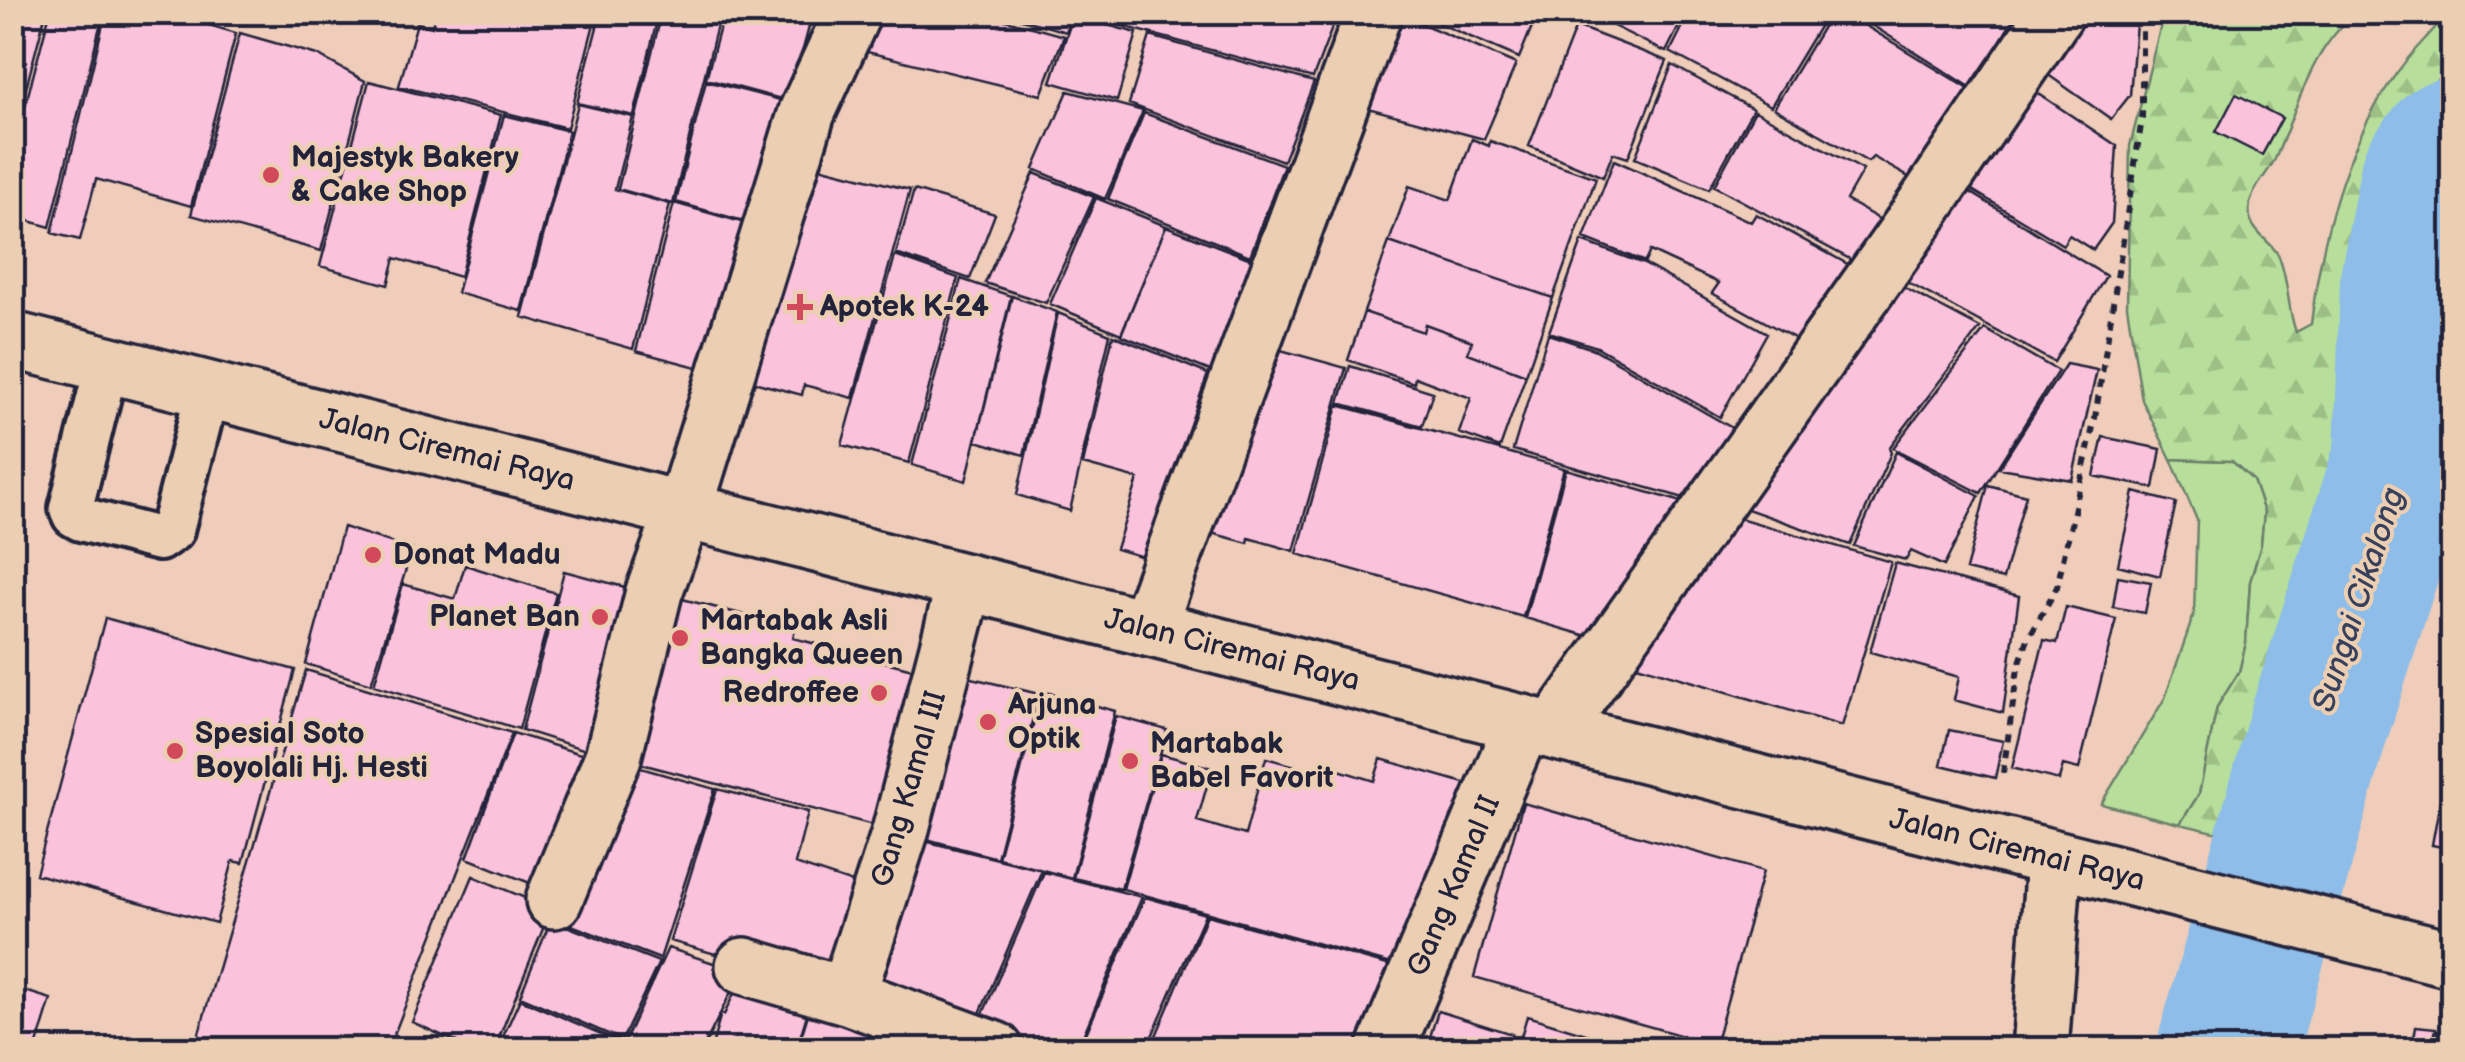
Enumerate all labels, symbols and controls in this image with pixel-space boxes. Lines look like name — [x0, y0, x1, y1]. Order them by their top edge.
place label: Majestyk Bakery & Cake Shop — [291, 140, 519, 210]
marker: Majestyk Bakery & Cake Shop — [260, 164, 282, 186]
place label: Apotek K-24 — [819, 289, 989, 325]
marker: Apotek K-24 — [789, 296, 811, 318]
street label: Jalan Ciremai Raya — [316, 401, 578, 499]
water label: Sungai Cikalong — [2304, 483, 2414, 717]
place label: Donat Madu — [393, 537, 561, 573]
marker: Donat Madu — [362, 544, 384, 566]
place label: Planet Ban — [429, 599, 580, 635]
street label: Jalan Ciremai Raya — [1101, 601, 1363, 699]
place label: Martabak Asli Bangka Queen — [700, 603, 903, 673]
marker: Planet Ban — [589, 606, 611, 628]
marker: Martabak Asli Bangka Queen — [669, 627, 691, 649]
place label: Redroffee — [723, 675, 859, 711]
marker: Redroffee — [868, 682, 890, 704]
street label: Gang Kamal III — [864, 687, 954, 891]
place label: Arjuna Optik — [1007, 687, 1097, 757]
marker: Arjuna Optik — [977, 711, 999, 733]
place label: Spesial Soto Boyolali Hj. Hesti — [195, 716, 428, 786]
place label: Martabak Babel Favorit — [1150, 726, 1334, 796]
marker: Spesial Soto Boyolali Hj. Hesti — [164, 740, 186, 762]
marker: Martabak Babel Favorit — [1119, 750, 1141, 772]
street label: Gang Kamal II — [1400, 790, 1508, 982]
street label: Jalan Ciremai Raya — [1886, 801, 2148, 899]

